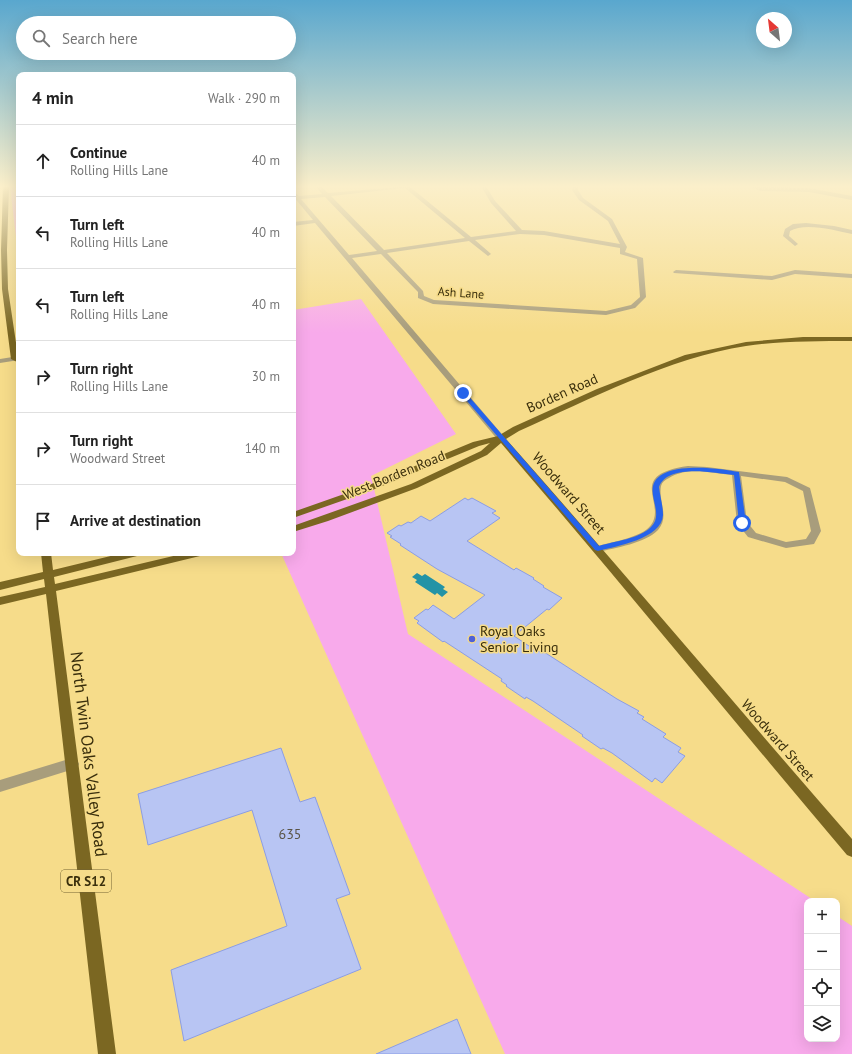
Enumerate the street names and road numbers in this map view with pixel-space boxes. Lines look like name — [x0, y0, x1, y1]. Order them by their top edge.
street label: Ash Lane — [437, 283, 485, 302]
street label: Borden Road — [524, 369, 600, 417]
street label: West Borden Road — [340, 446, 448, 504]
street label: Woodward Street — [529, 448, 610, 538]
street label: North Twin Oaks Valley Road — [65, 650, 113, 858]
street label: Woodward Street — [738, 695, 819, 785]
road number: CR S12 — [61, 870, 111, 892]

